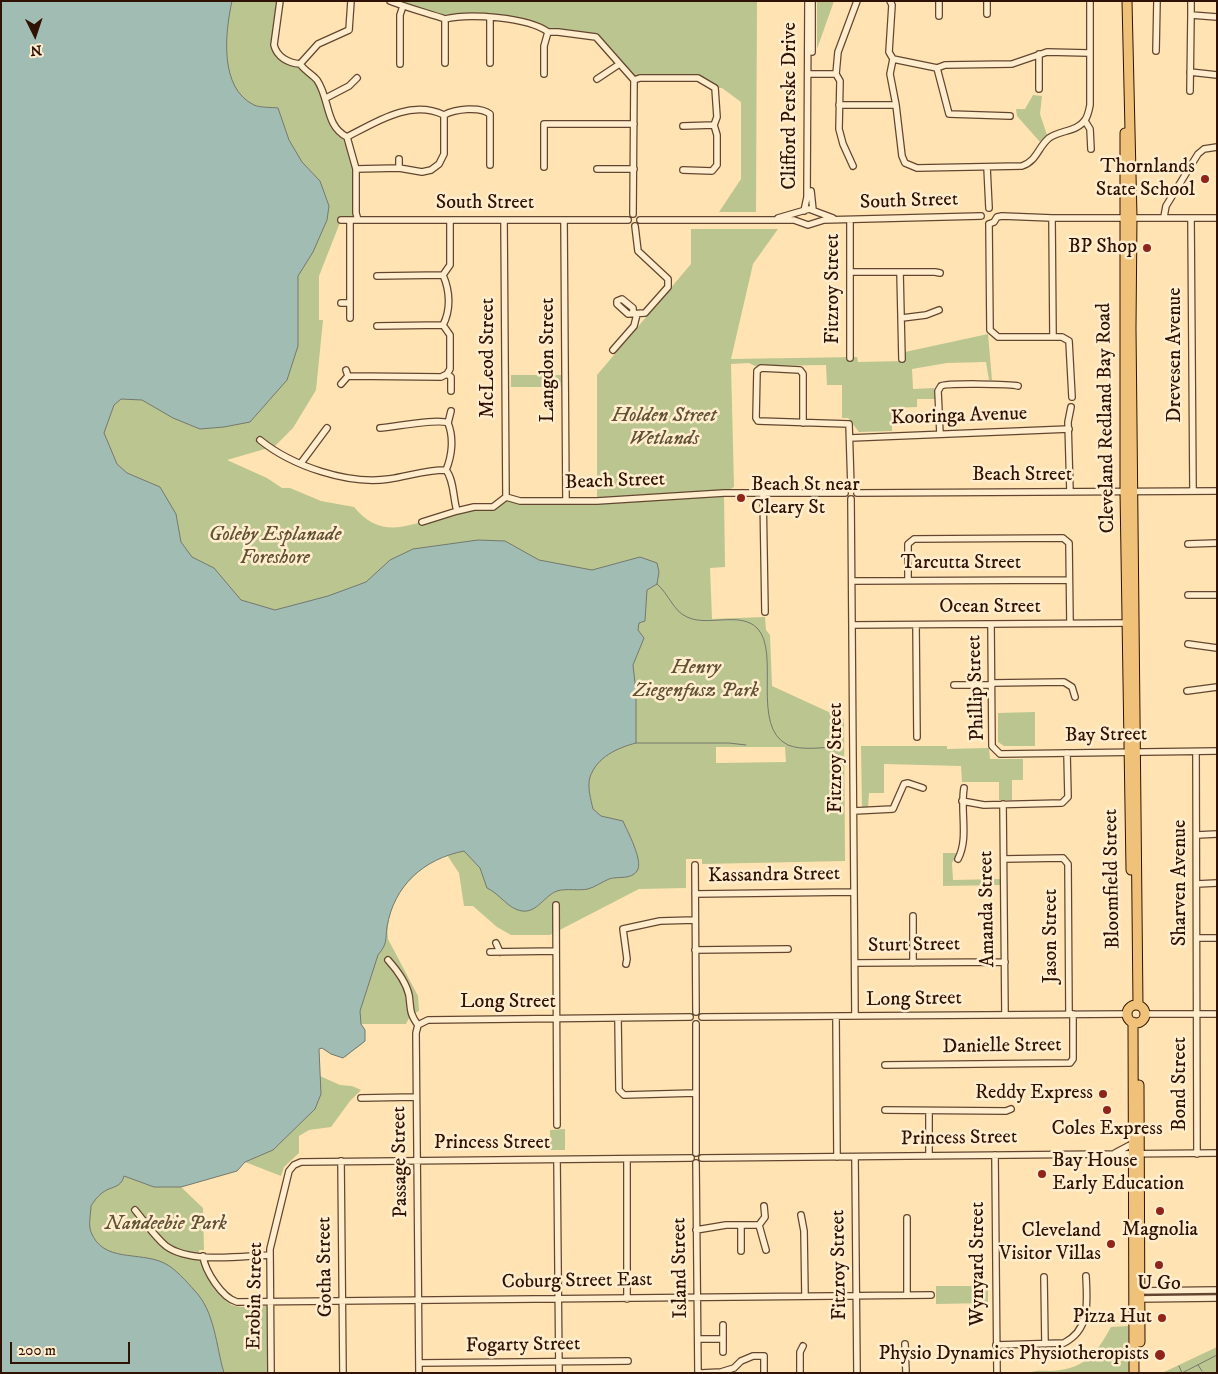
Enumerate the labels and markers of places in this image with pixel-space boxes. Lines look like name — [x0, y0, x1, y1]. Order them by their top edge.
place label: Thornlands State School — [1096, 156, 1195, 203]
marker: Thornlands State School — [1199, 173, 1211, 185]
place label: BP Shop — [1068, 236, 1137, 260]
marker: BP Shop — [1141, 242, 1153, 254]
place label: Beach St near Cleary St — [751, 474, 860, 521]
marker: Beach St near Cleary St — [735, 492, 747, 504]
place label: Reddy Express — [975, 1082, 1093, 1106]
marker: Reddy Express — [1097, 1088, 1109, 1100]
marker: Coles Express — [1101, 1104, 1113, 1116]
place label: Coles Express — [1051, 1118, 1163, 1142]
place label: Bay House Early Education — [1052, 1150, 1184, 1197]
marker: Bay House Early Education — [1036, 1168, 1048, 1180]
marker: Magnolia — [1154, 1205, 1166, 1217]
place label: Magnolia — [1122, 1219, 1198, 1243]
place label: Cleveland Visitor Villas — [999, 1220, 1101, 1267]
marker: Cleveland Visitor Villas — [1105, 1238, 1117, 1250]
marker: U Go — [1153, 1259, 1165, 1271]
place label: U Go — [1137, 1273, 1181, 1297]
place label: Pizza Hut — [1073, 1306, 1152, 1330]
marker: Pizza Hut — [1156, 1312, 1168, 1324]
place label: Physio Dynamics Physiotheropists — [878, 1343, 1149, 1367]
marker: Physio Dynamics Physiotheropists — [1153, 1348, 1167, 1362]

